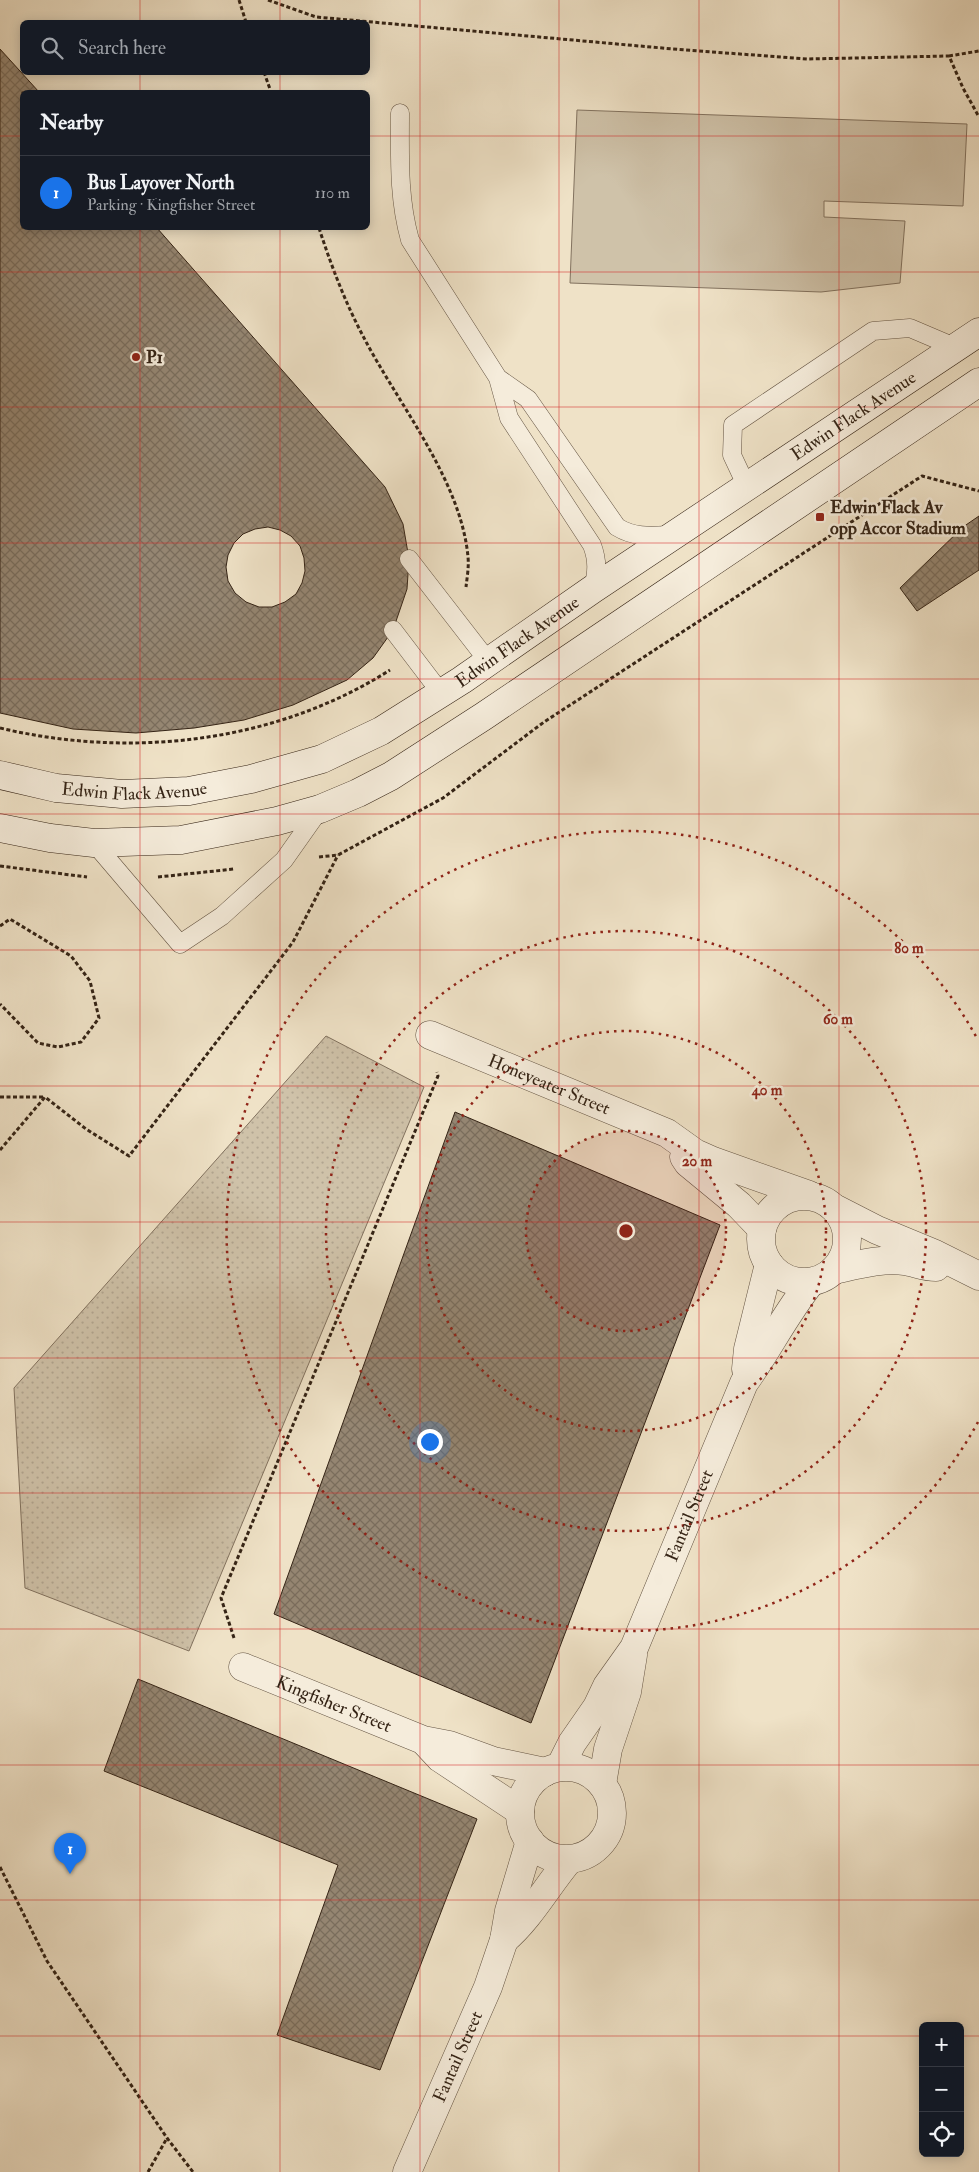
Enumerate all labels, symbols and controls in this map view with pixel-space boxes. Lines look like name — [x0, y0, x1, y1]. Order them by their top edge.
search box — [20, 20, 370, 75]
icon: search — [38, 34, 66, 62]
text: Search here — [78, 36, 166, 60]
text: Nearby — [40, 109, 103, 136]
text: Bus Layover North — [87, 171, 234, 195]
text: 1 — [53, 183, 59, 203]
text: 110 m — [315, 183, 350, 203]
text: Parking · Kingfisher Street — [87, 195, 255, 215]
place label: P1 — [146, 346, 163, 369]
marker: P1 — [130, 351, 142, 363]
street label: Edwin Flack Avenue — [786, 365, 921, 466]
place label: Edwin Flack Av opp Accor Stadium — [830, 496, 967, 540]
marker: Edwin Flack Av opp Accor Stadium — [814, 511, 826, 523]
street label: Edwin Flack Avenue — [451, 590, 584, 693]
street label: Edwin Flack Avenue — [60, 776, 209, 806]
text: 80 m — [894, 939, 924, 958]
text: 60 m — [823, 1010, 853, 1029]
street label: Honeyeater Street — [485, 1049, 614, 1120]
text: 40 m — [751, 1081, 783, 1100]
text: 20 m — [682, 1152, 712, 1171]
centre of rings — [617, 1222, 635, 1240]
your location — [417, 1429, 443, 1455]
street label: Fantail Street — [660, 1466, 718, 1565]
street label: Kingfisher Street — [273, 1670, 395, 1738]
pin: 1 — [54, 1833, 86, 1874]
street label: Fantail Street — [427, 2007, 488, 2106]
map controls — [919, 2022, 964, 2157]
button: + — [919, 2022, 964, 2067]
button: − — [919, 2067, 964, 2112]
button: locate — [919, 2112, 964, 2157]

